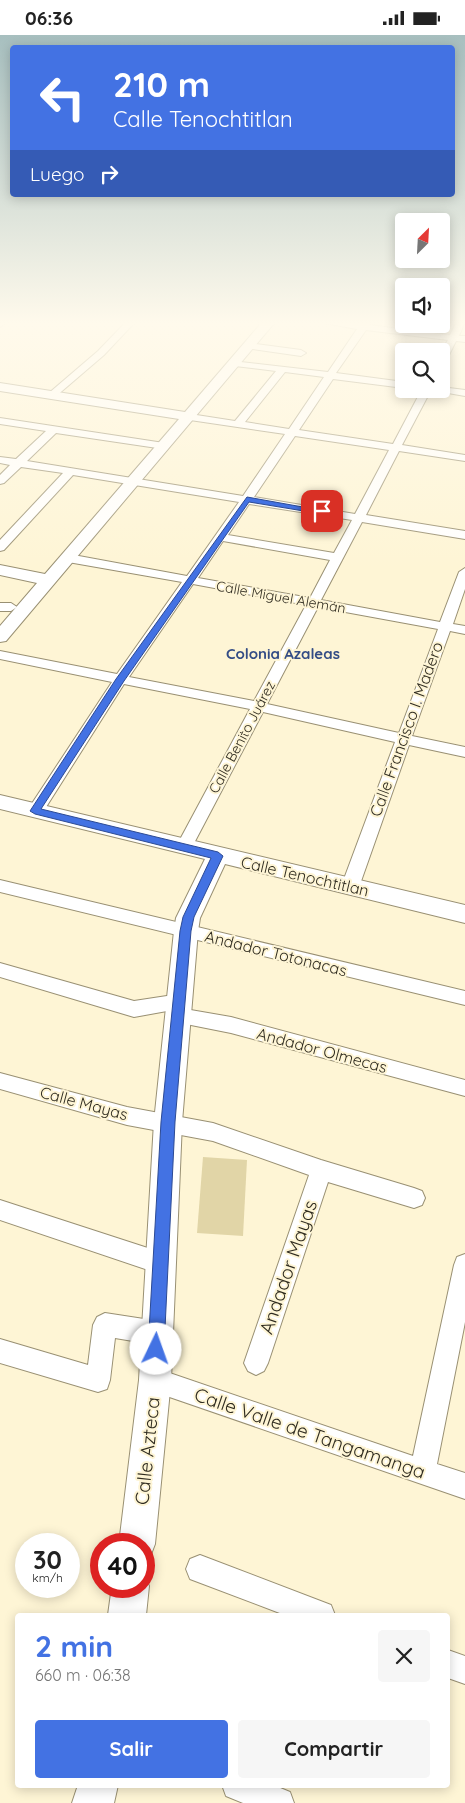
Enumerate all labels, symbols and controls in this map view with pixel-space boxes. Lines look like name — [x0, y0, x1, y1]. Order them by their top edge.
text: 06:36 — [25, 6, 73, 30]
text: 210 m — [113, 62, 210, 106]
icon: left — [30, 65, 95, 130]
text: Calle Tenochtitlan — [113, 105, 293, 133]
icon: right — [95, 160, 123, 188]
text: Luego — [30, 162, 85, 186]
north arrow — [395, 213, 450, 267]
map controls — [395, 213, 450, 398]
button: sound — [395, 278, 450, 333]
button: search — [395, 343, 450, 398]
pin — [301, 490, 343, 532]
icon: arrive — [308, 497, 336, 525]
street label: Calle Miguel Alemán — [215, 577, 347, 617]
street label: Calle Francisco I. Madero — [365, 639, 447, 819]
district label: Colonia Azaleas — [226, 644, 340, 663]
street label: Calle Benito Juárez — [205, 677, 279, 796]
street label: Calle Tenochtitlan — [239, 852, 371, 900]
street label: Andador Totonacas — [203, 926, 349, 980]
street label: Andador Olmecas — [255, 1023, 389, 1077]
street label: Calle Mayas — [38, 1082, 130, 1124]
street label: Andador Mayas — [254, 1197, 322, 1337]
position arrow — [129, 1322, 181, 1374]
street label: Calle Valle de Tangamanga — [191, 1382, 429, 1484]
street label: Calle Azteca — [129, 1396, 165, 1506]
speed limit sign: 40 — [90, 1533, 155, 1598]
text: 30 — [33, 1544, 62, 1575]
text: km/h — [32, 1570, 63, 1585]
text: 2 min — [35, 1627, 113, 1665]
button: close — [378, 1630, 430, 1682]
text: 660 m · 06:38 — [35, 1665, 131, 1685]
button: Salir — [35, 1720, 228, 1778]
button: Compartir — [238, 1720, 430, 1778]

